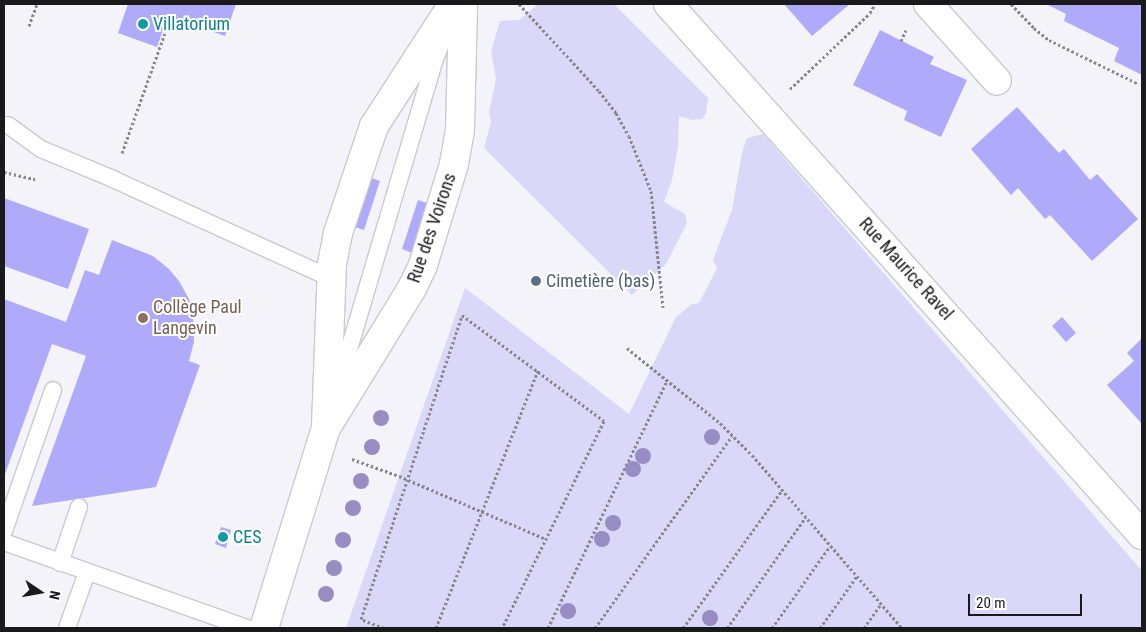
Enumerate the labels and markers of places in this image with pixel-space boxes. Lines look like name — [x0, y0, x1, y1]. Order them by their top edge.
place label: Villatorium — [153, 13, 230, 35]
marker: Villatorium — [137, 18, 149, 30]
place label: Cimetière (bas) — [546, 270, 655, 292]
marker: Cimetière (bas) — [530, 275, 542, 287]
place label: Collège Paul Langevin — [153, 297, 242, 340]
marker: Collège Paul Langevin — [137, 312, 149, 324]
place label: CES — [233, 526, 261, 548]
marker: CES — [217, 531, 229, 543]

